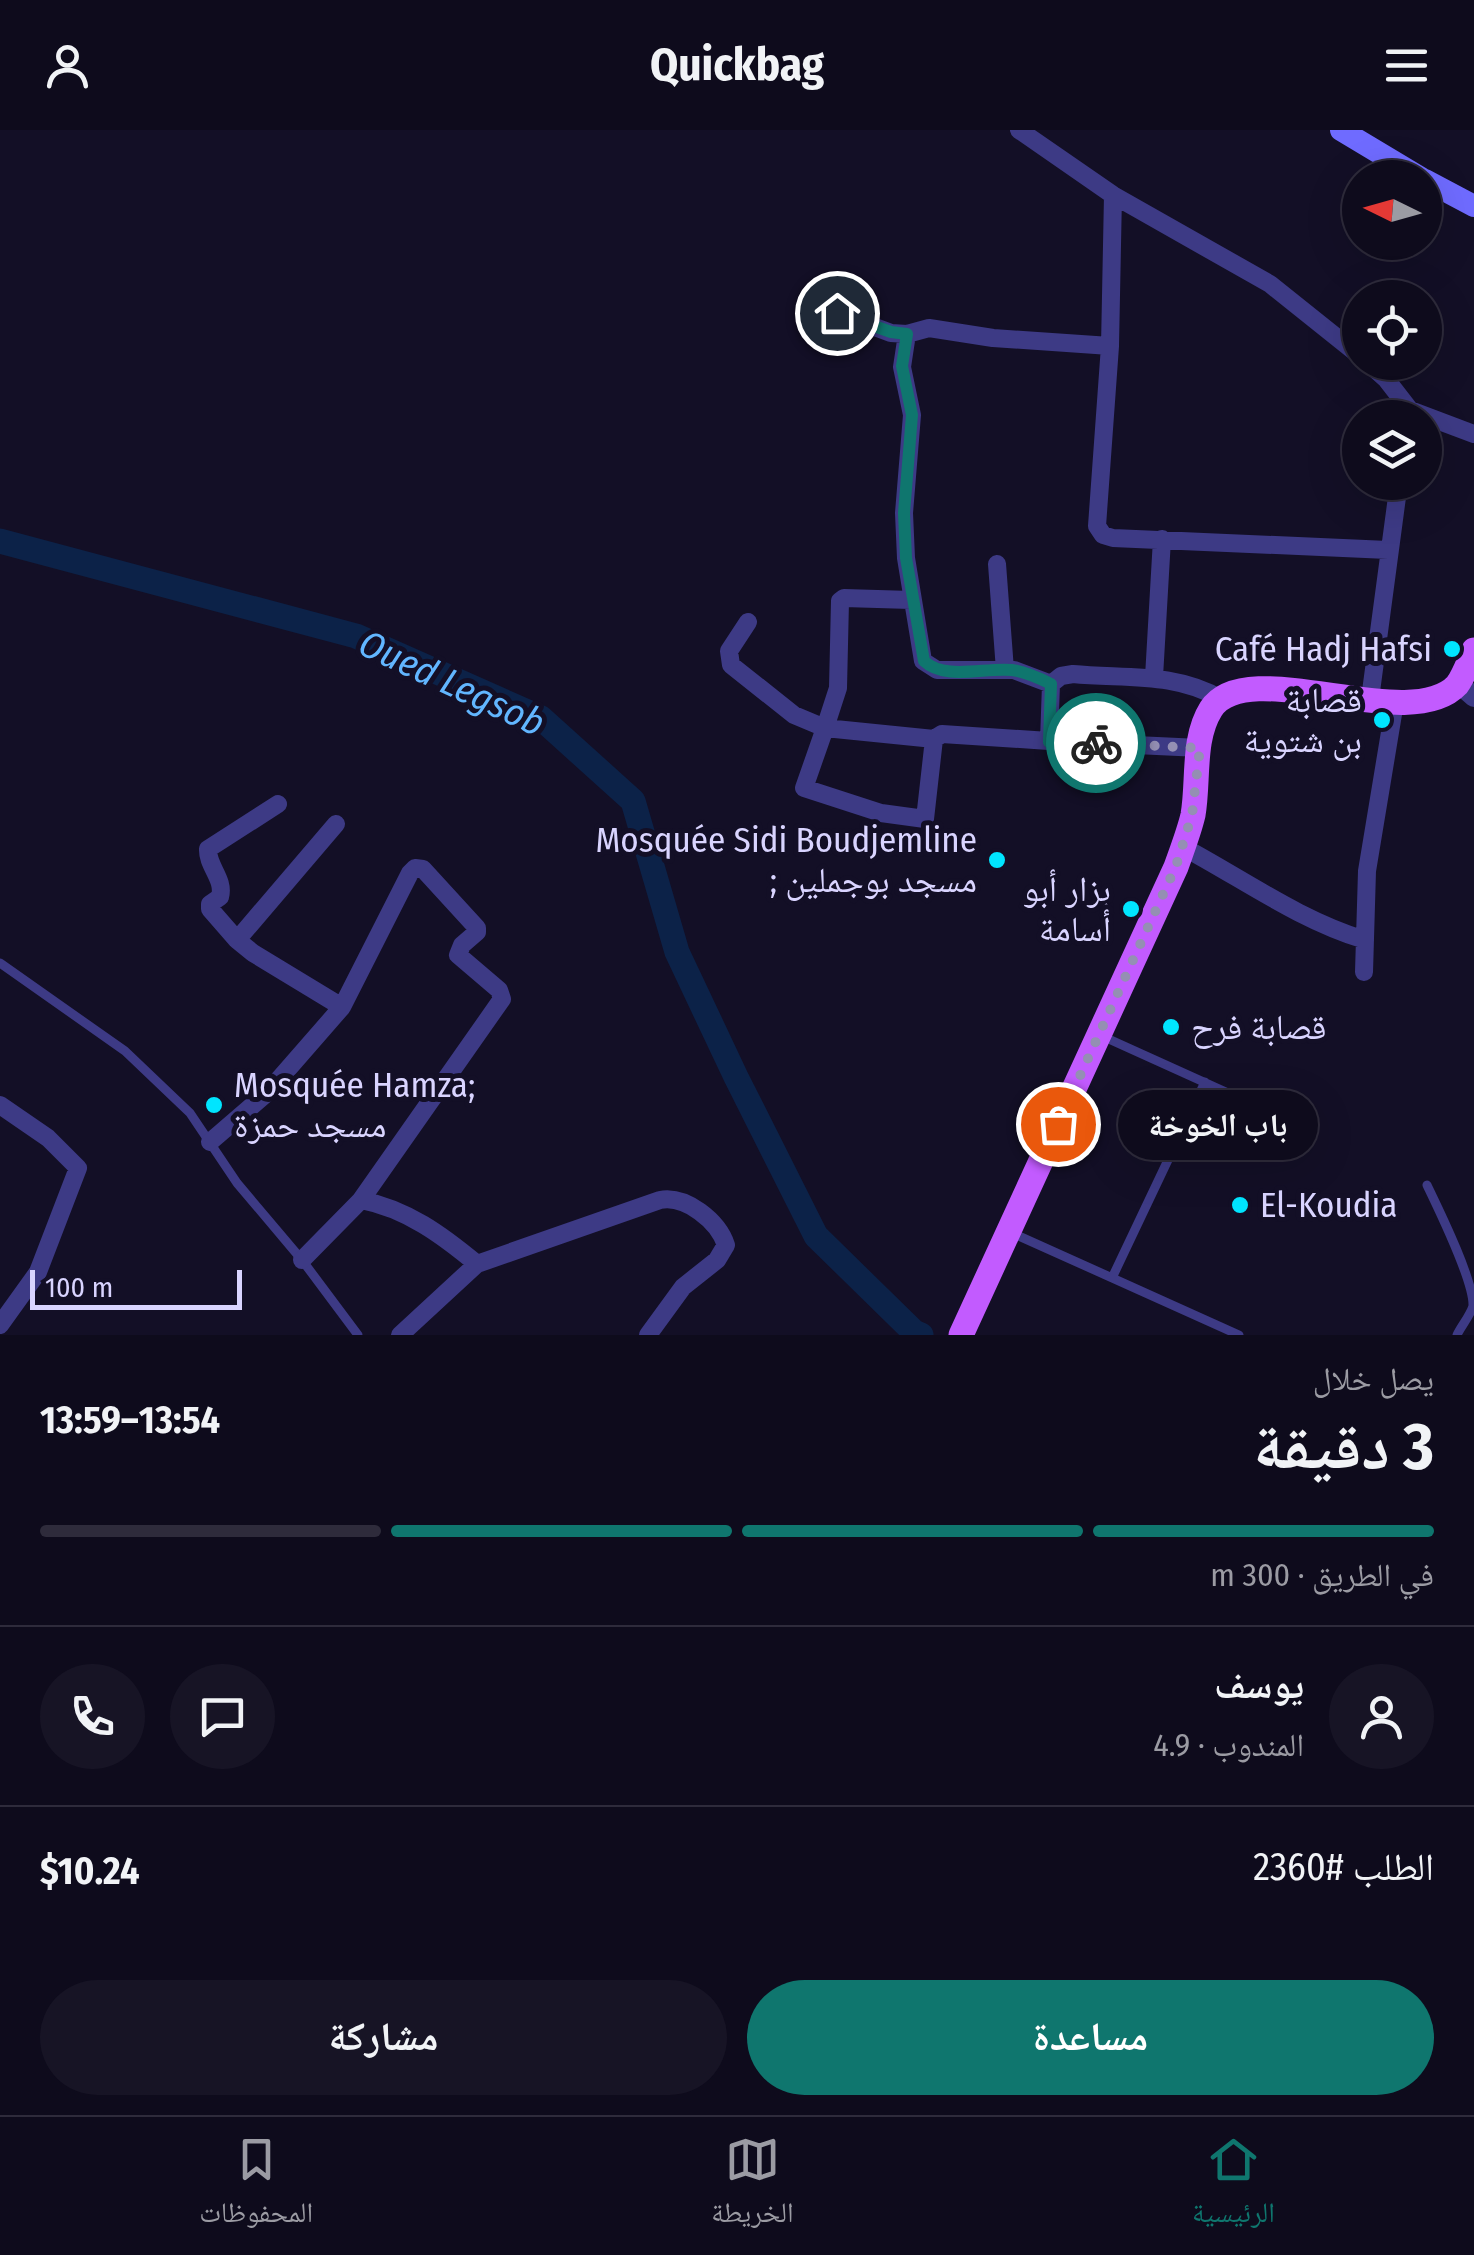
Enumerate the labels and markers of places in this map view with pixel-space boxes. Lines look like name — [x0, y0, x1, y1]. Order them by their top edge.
pin — [795, 271, 880, 356]
place label: Café Hadj Hafsi — [1215, 628, 1432, 670]
marker: Café Hadj Hafsi — [1441, 638, 1463, 660]
place label: قصابة بن شتوية — [1244, 679, 1362, 761]
marker: قصابة بن شتوية — [1371, 709, 1393, 731]
place label: Mosquée Sidi Boudjemline ; مسجد بوجملين — [595, 819, 977, 901]
marker: Mosquée Sidi Boudjemline ; مسجد بوجملين — [986, 849, 1008, 871]
place label: بزار أبو أسامة — [1023, 868, 1111, 950]
marker: بزار أبو أسامة — [1120, 898, 1142, 920]
place label: قصابة فرح — [1191, 1006, 1327, 1049]
marker: قصابة فرح — [1160, 1016, 1182, 1038]
place label: Mosquée Hamza; مسجد حمزة — [234, 1064, 475, 1146]
pin — [1016, 1082, 1101, 1167]
callout: باب الخوخة — [1118, 1089, 1318, 1159]
marker: Mosquée Hamza; مسجد حمزة — [203, 1094, 225, 1116]
place label: El-Koudia — [1260, 1184, 1397, 1226]
marker: El-Koudia — [1229, 1194, 1251, 1216]

